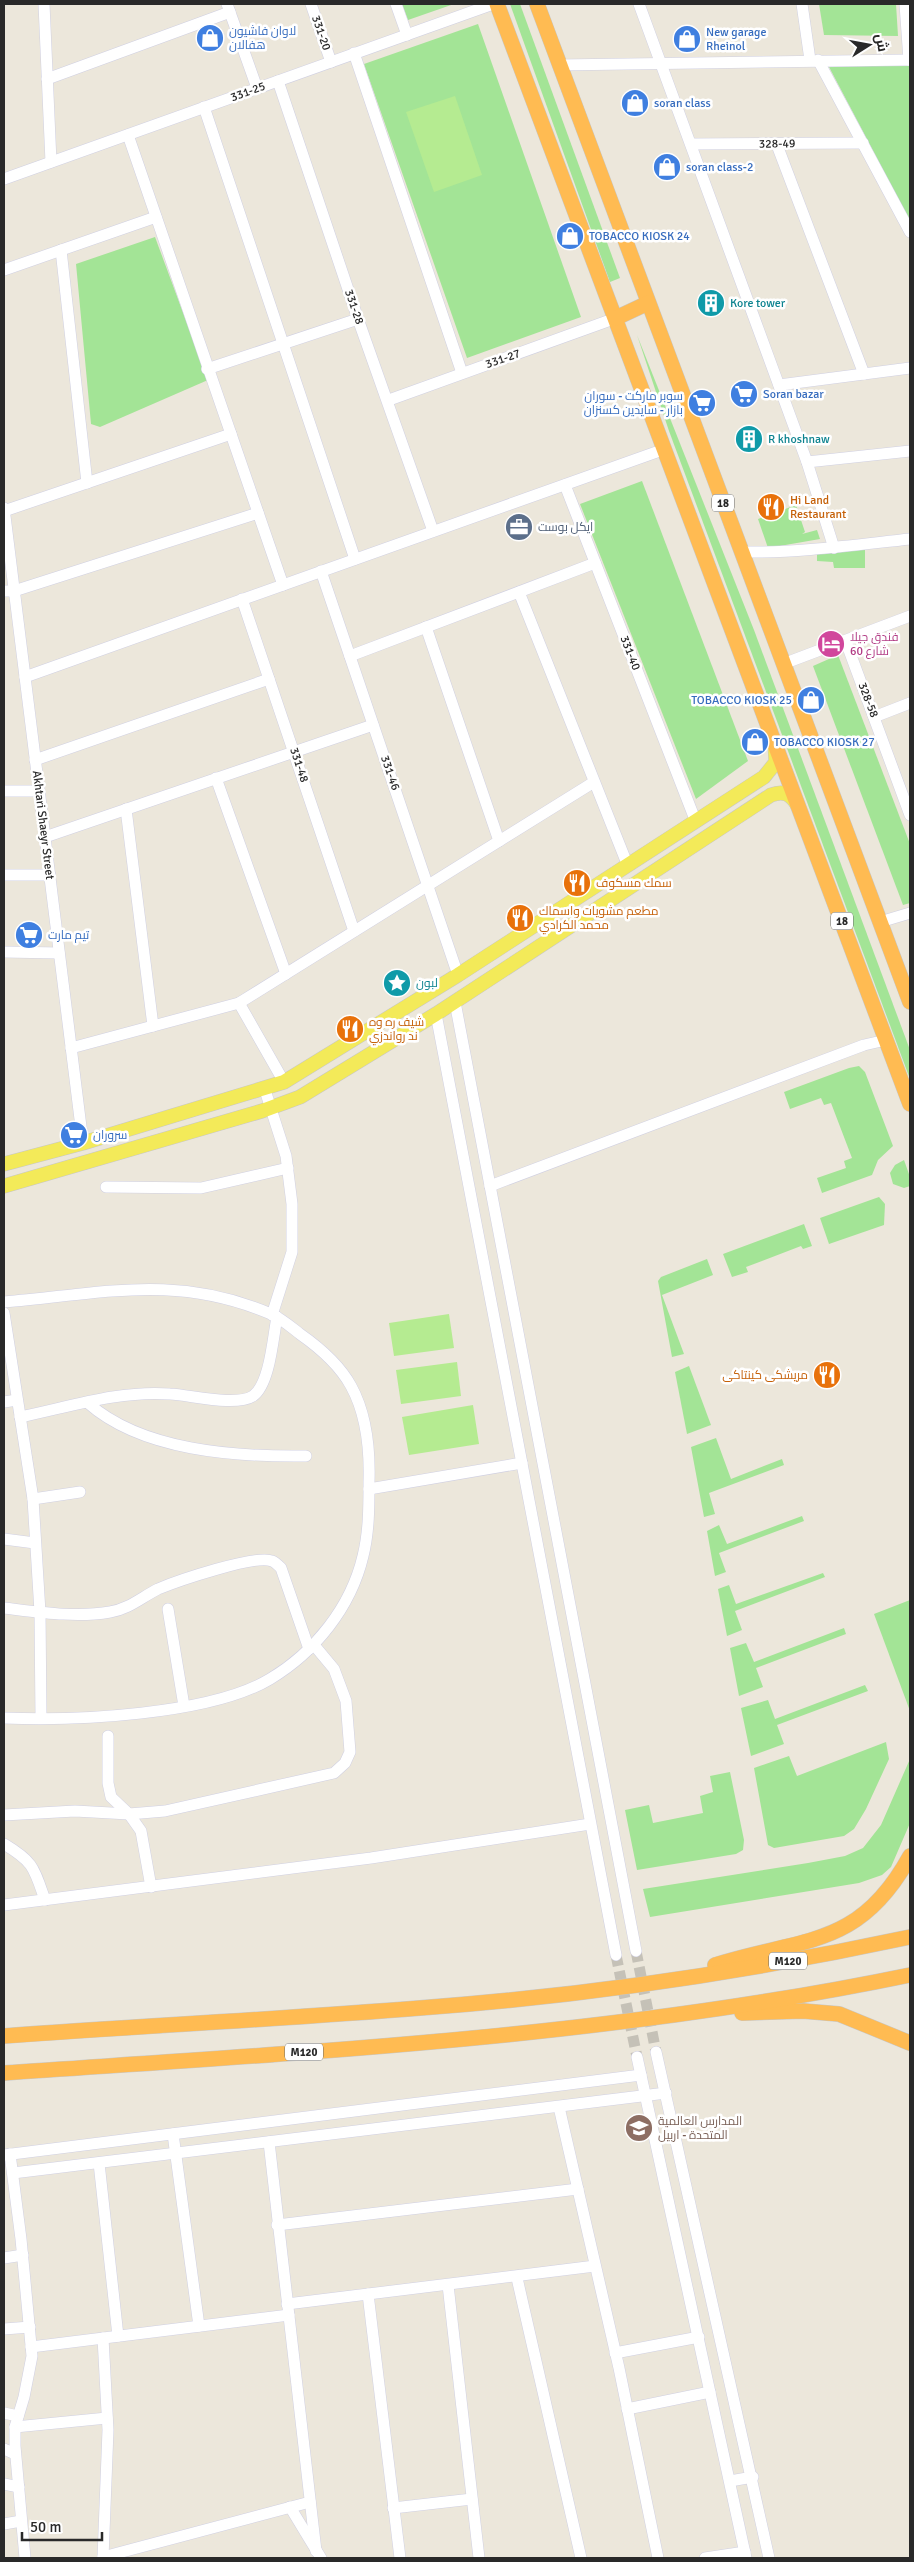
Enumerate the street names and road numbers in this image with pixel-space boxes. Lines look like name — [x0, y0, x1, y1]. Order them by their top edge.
street label: 331-20 — [308, 13, 334, 53]
street label: 331-25 — [228, 79, 268, 105]
street label: 328-49 — [759, 136, 795, 152]
street label: 331-28 — [341, 287, 367, 327]
street label: 331-27 — [483, 346, 523, 372]
road number: 18 — [712, 494, 734, 512]
street label: 331-40 — [617, 633, 643, 673]
street label: 328-58 — [854, 680, 882, 720]
street label: 331-48 — [286, 745, 312, 785]
street label: 331-46 — [377, 753, 403, 793]
street label: Akhtari Shaeyr Street — [29, 770, 57, 880]
road number: 18 — [831, 912, 853, 929]
road number: M120 — [769, 1952, 807, 1970]
road number: M120 — [285, 2044, 323, 2060]

